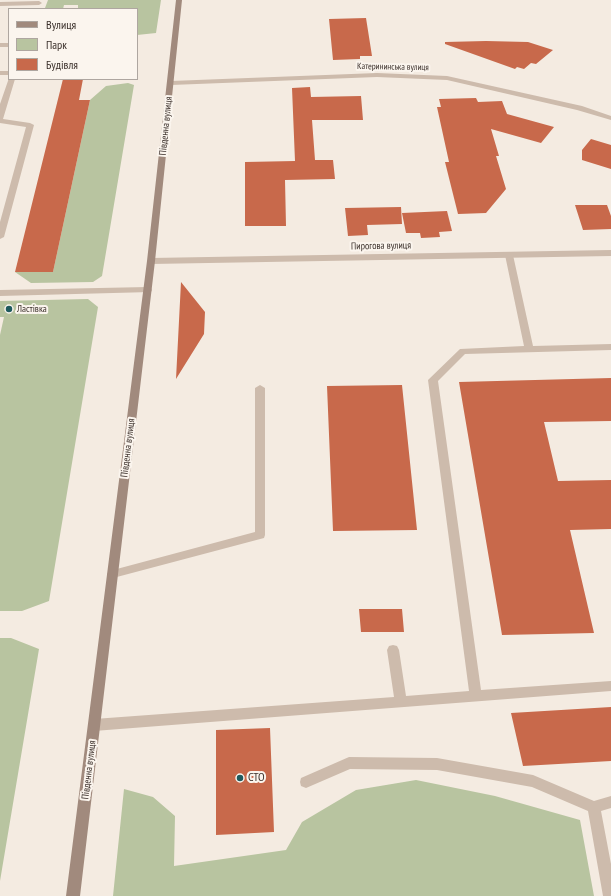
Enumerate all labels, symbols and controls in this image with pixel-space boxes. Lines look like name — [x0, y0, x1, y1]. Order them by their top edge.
legend — [8, 8, 138, 80]
text: Вулиця — [46, 17, 76, 32]
text: Парк — [46, 37, 67, 52]
text: Будівля — [46, 57, 78, 72]
street label: Катерининська вулиця — [357, 61, 429, 73]
street label: Південна вулиця — [157, 96, 175, 156]
street label: Пирогова вулиця — [351, 239, 411, 253]
place label: Ластівка — [17, 303, 47, 315]
marker: Ластівка — [4, 304, 14, 314]
street label: Південна вулиця — [118, 418, 138, 478]
street label: Південна вулиця — [79, 740, 99, 800]
place label: СТО — [248, 771, 265, 785]
marker: СТО — [235, 773, 245, 783]

